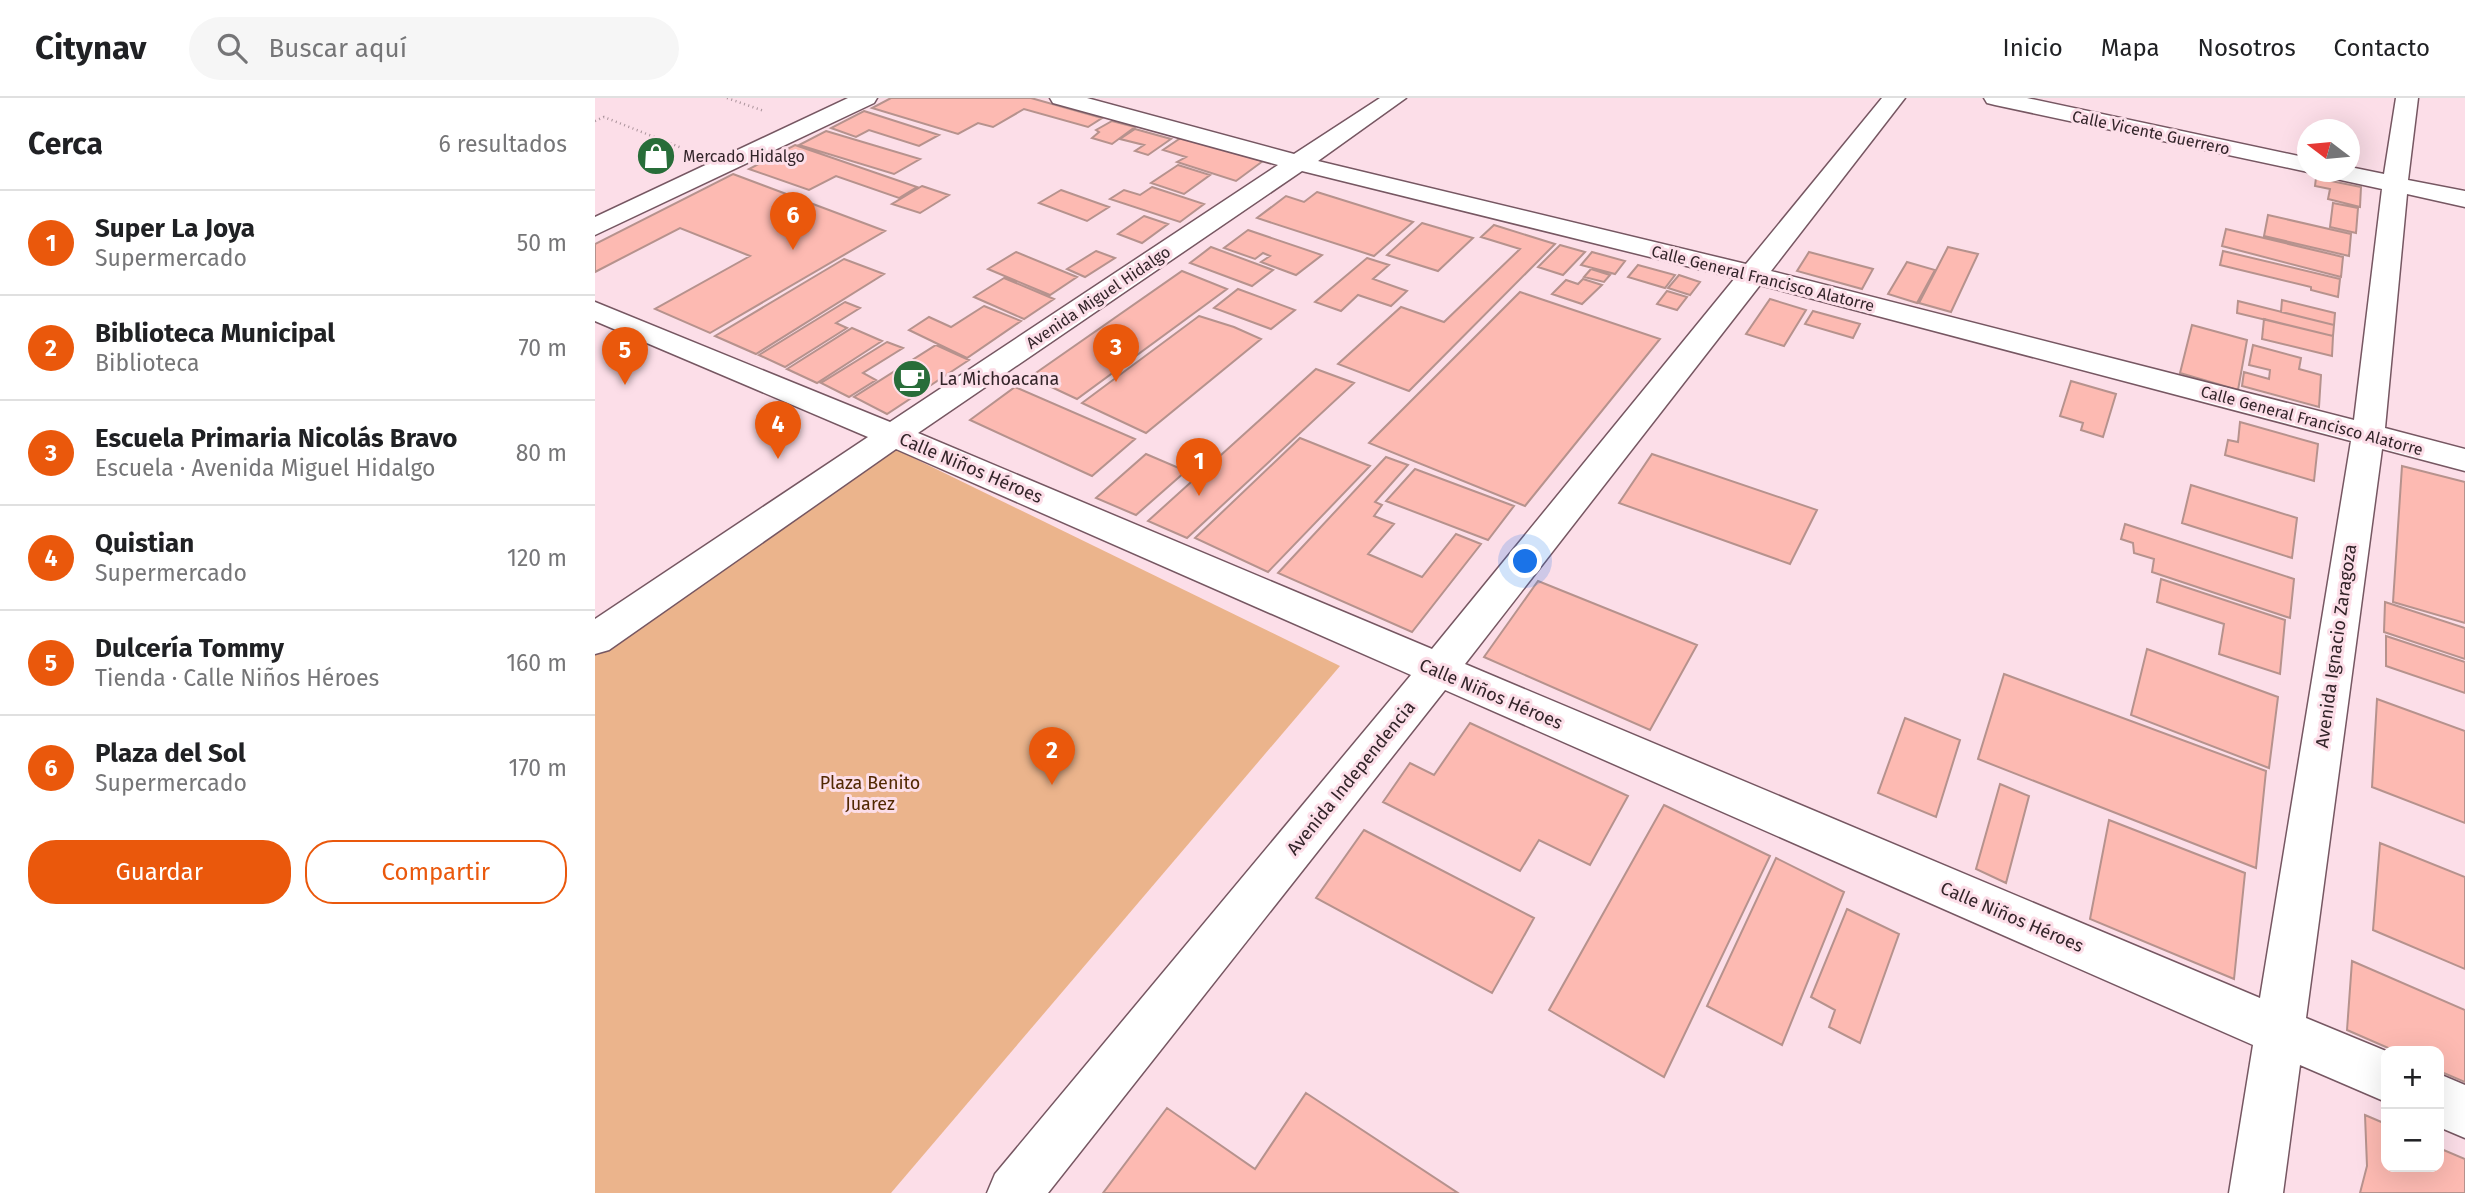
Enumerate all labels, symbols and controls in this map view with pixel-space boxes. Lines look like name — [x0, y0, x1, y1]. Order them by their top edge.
search box — [189, 17, 679, 80]
text: Citynav — [35, 28, 147, 68]
icon: search — [213, 29, 251, 67]
text: Buscar aquí — [269, 33, 407, 64]
text: Inicio — [2003, 34, 2063, 62]
text: Mapa — [2101, 34, 2160, 62]
text: Nosotros — [2198, 34, 2296, 62]
text: Contacto — [2334, 34, 2430, 62]
street label: Calle Vicente Guerrero — [2070, 106, 2231, 158]
north arrow — [2297, 119, 2360, 182]
text: Cerca — [28, 126, 103, 162]
text: 6 resultados — [438, 130, 567, 158]
shop icon: Mercado Hidalgo — [635, 135, 677, 177]
place label: Mercado Hidalgo — [683, 147, 805, 166]
pin: 6 — [770, 192, 816, 250]
text: Super La Joya — [95, 213, 255, 244]
text: 1 — [46, 229, 56, 257]
text: 50 m — [517, 229, 567, 257]
street label: Avenida Miguel Hidalgo — [1023, 242, 1174, 353]
street label: Calle General Francisco Alatorre — [1649, 242, 1876, 315]
text: Supermercado — [95, 244, 247, 272]
text: Biblioteca Municipal — [95, 318, 335, 349]
pin: 3 — [1093, 324, 1139, 382]
pin: 5 — [602, 327, 648, 385]
text: 2 — [45, 334, 57, 362]
text: 70 m — [518, 334, 567, 362]
text: Biblioteca — [95, 349, 200, 377]
cafe icon: La Michoacana — [891, 358, 933, 400]
place label: La Michoacana — [939, 368, 1059, 390]
street label: Calle General Francisco Alatorre — [2199, 382, 2425, 459]
pin: 4 — [755, 401, 801, 459]
text: Escuela Primaria Nicolás Bravo — [95, 423, 457, 454]
street label: Calle Niños Héroes — [896, 428, 1046, 508]
pin: 1 — [1176, 438, 1222, 496]
text: 3 — [45, 439, 57, 467]
text: 80 m — [516, 439, 567, 467]
text: Escuela · Avenida Miguel Hidalgo — [95, 454, 436, 482]
text: Quistian — [95, 528, 194, 559]
street label: Avenida Ignacio Zaragoza — [2311, 543, 2361, 749]
text: 4 — [45, 544, 58, 572]
text: 120 m — [507, 544, 567, 572]
your location — [1508, 544, 1542, 578]
text: Supermercado — [95, 559, 247, 587]
text: Dulcería Tommy — [95, 633, 284, 664]
text: 5 — [45, 649, 57, 677]
text: 160 m — [506, 649, 567, 677]
street label: Calle Niños Héroes — [1416, 654, 1566, 734]
text: Tienda · Calle Niños Héroes — [95, 664, 379, 692]
street label: Avenida Independencia — [1282, 696, 1420, 860]
pin: 2 — [1029, 727, 1075, 785]
text: Plaza del Sol — [95, 738, 246, 769]
text: 6 — [45, 754, 57, 782]
text: 170 m — [508, 754, 567, 782]
text: Supermercado — [95, 769, 247, 797]
park label: Plaza Benito Juarez — [820, 772, 920, 815]
button: Guardar — [28, 840, 291, 904]
button: Compartir — [305, 840, 567, 904]
street label: Calle Niños Héroes — [1937, 877, 2087, 957]
map controls — [2381, 1046, 2444, 1172]
button: + — [2381, 1046, 2444, 1109]
button: − — [2381, 1109, 2444, 1172]

